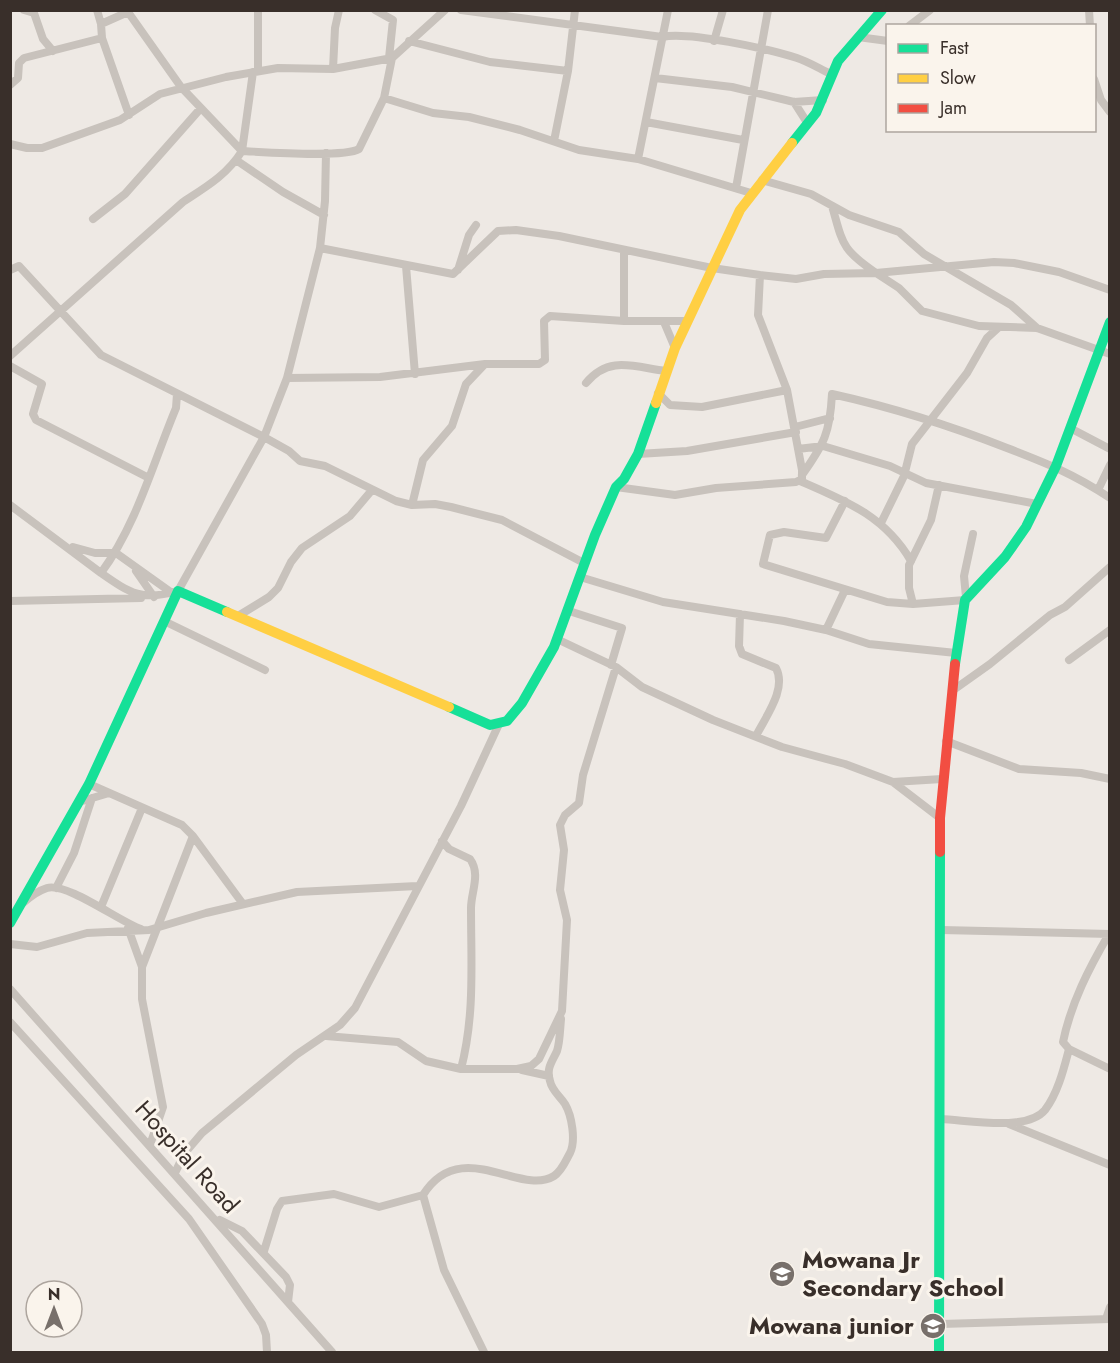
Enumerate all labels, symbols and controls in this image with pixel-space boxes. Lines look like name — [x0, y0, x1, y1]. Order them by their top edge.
legend — [886, 24, 1096, 132]
text: Fast — [940, 35, 969, 61]
text: Slow — [940, 65, 977, 91]
text: Jam — [938, 95, 967, 121]
street label: Hospital Road — [127, 1092, 248, 1221]
place label: Mowana Jr Secondary School — [802, 1242, 1004, 1305]
school or university icon: Mowana Jr Secondary School — [767, 1259, 797, 1289]
north arrow — [24, 1279, 84, 1339]
text: N — [48, 1283, 60, 1306]
place label: Mowana junior — [749, 1308, 914, 1343]
school or university icon: Mowana junior — [918, 1311, 948, 1341]

